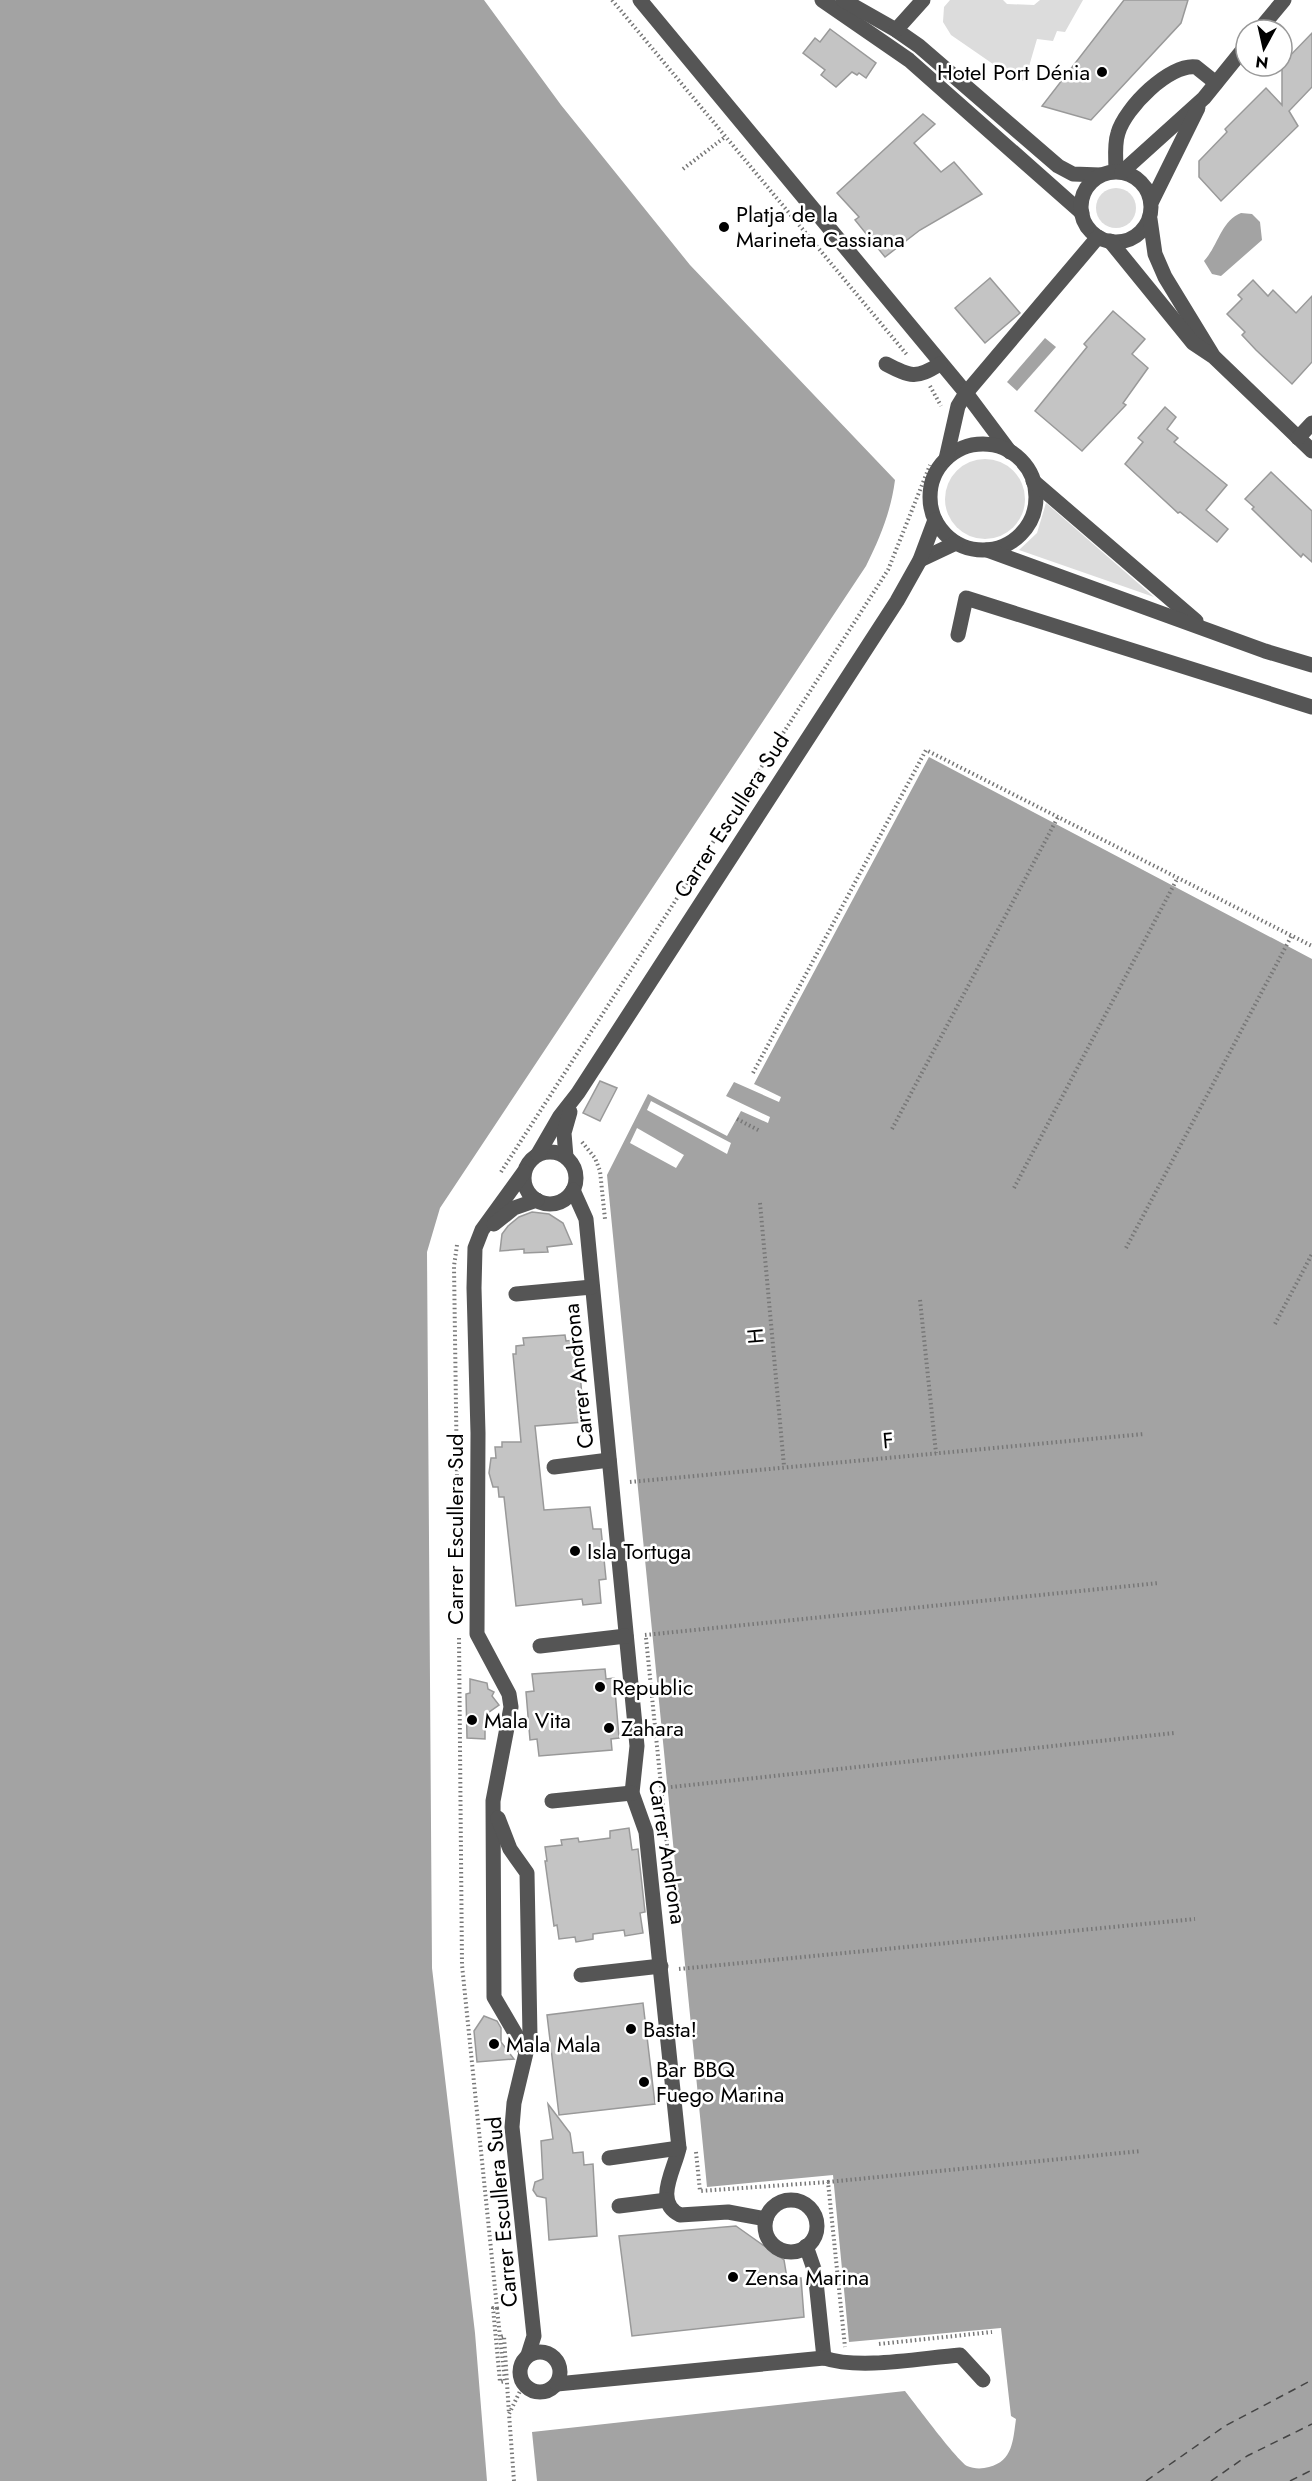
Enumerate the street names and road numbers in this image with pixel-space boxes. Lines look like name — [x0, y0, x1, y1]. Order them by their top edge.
street label: Carrer Escullera Sud — [666, 726, 796, 904]
street label: Carrer Androna — [554, 1302, 602, 1450]
street label: H — [738, 1327, 772, 1345]
street label: F — [881, 1424, 895, 1456]
street label: Carrer Escullera Sud — [439, 1433, 471, 1625]
street label: Carrer Androna — [641, 1777, 695, 1927]
street label: Carrer Escullera Sud — [477, 2115, 525, 2309]

